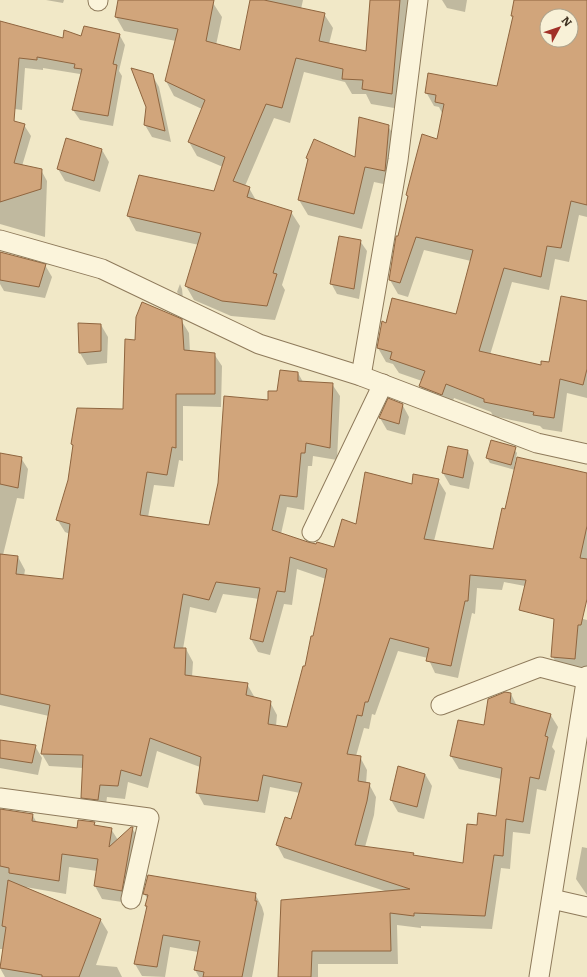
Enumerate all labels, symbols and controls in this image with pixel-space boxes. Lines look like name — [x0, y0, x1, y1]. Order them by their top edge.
north arrow — [539, 8, 579, 48]
text: N — [558, 12, 577, 30]

